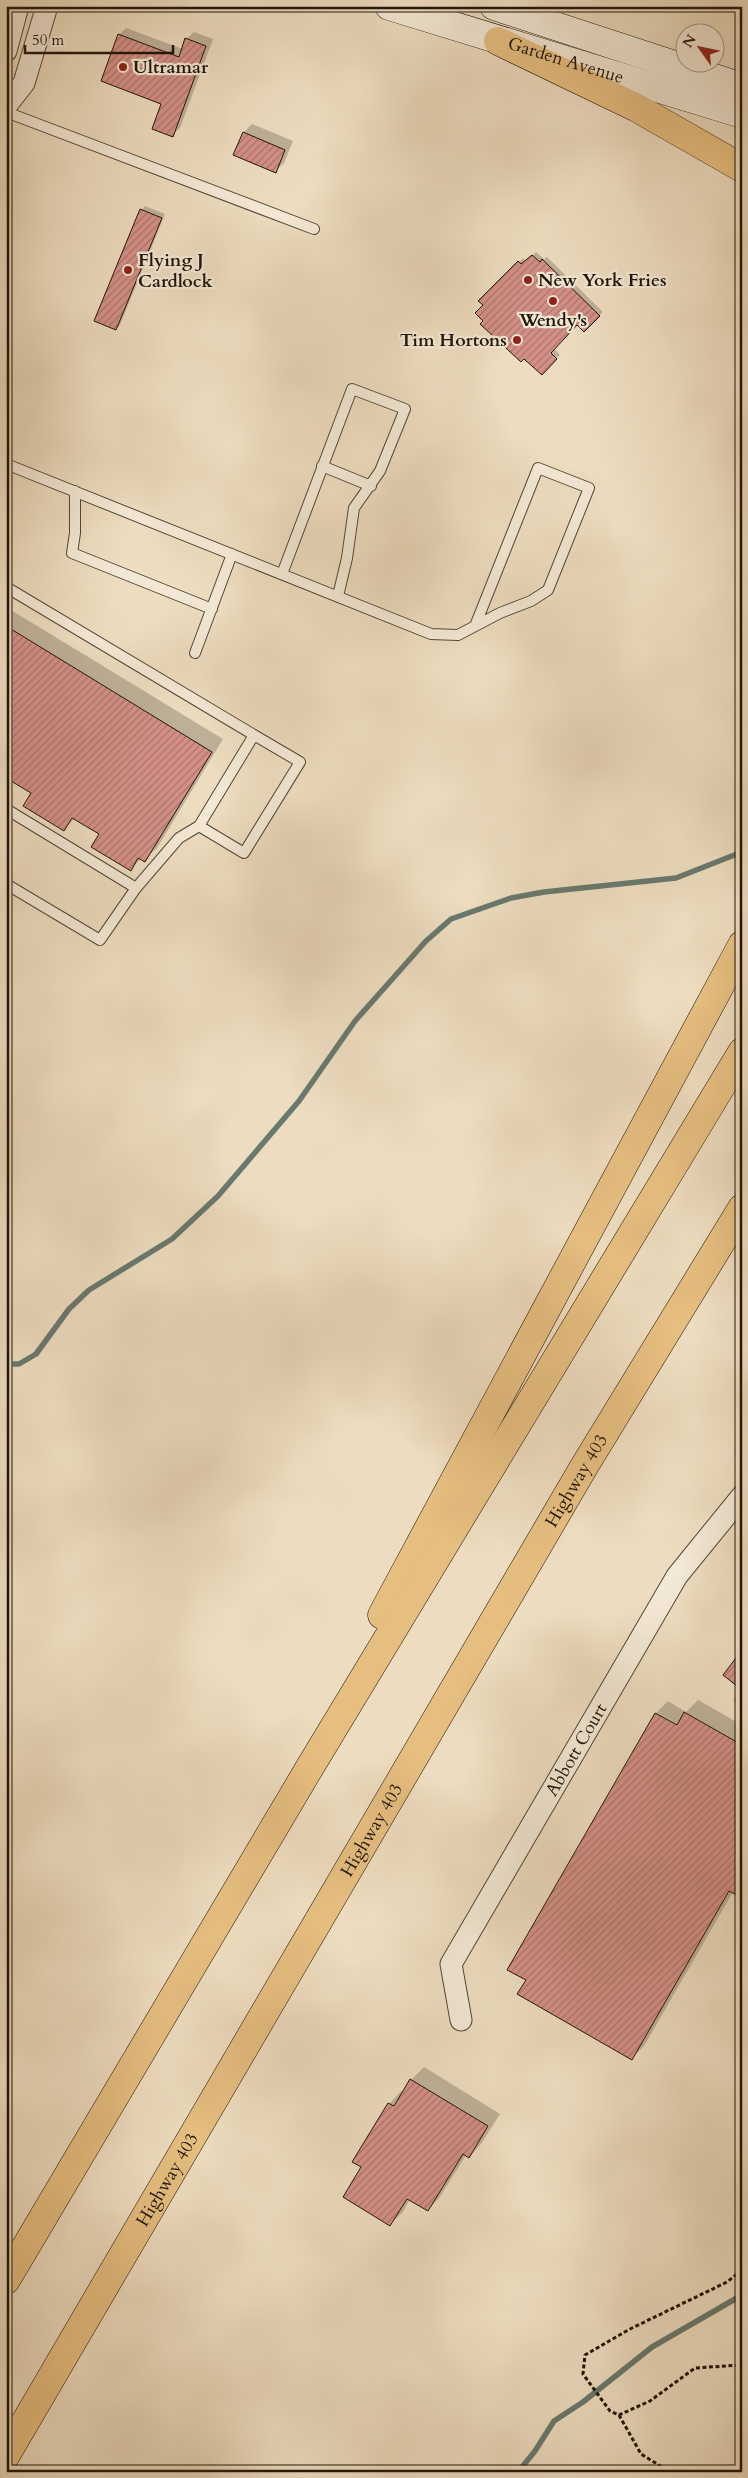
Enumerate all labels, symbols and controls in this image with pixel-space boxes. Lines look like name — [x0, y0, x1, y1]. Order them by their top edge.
scale bar — [25, 22, 172, 54]
north arrow — [676, 22, 726, 72]
text: 50 m — [32, 30, 64, 50]
street label: Garden Avenue — [505, 31, 627, 90]
text: N — [678, 31, 701, 51]
place label: Ultramar — [133, 55, 209, 80]
marker: Ultramar — [117, 61, 129, 73]
place label: Flying J Cardlock — [138, 248, 213, 294]
marker: Flying J Cardlock — [122, 264, 134, 276]
place label: New York Fries — [538, 268, 667, 293]
marker: New York Fries — [522, 274, 534, 286]
marker: Wendy's — [547, 295, 559, 307]
place label: Wendy's — [518, 308, 587, 333]
place label: Tim Hortons — [400, 328, 507, 353]
marker: Tim Hortons — [511, 334, 523, 346]
street label: Highway 403 — [539, 1429, 614, 1532]
street label: Abbott Court — [539, 1698, 613, 1801]
street label: Highway 403 — [334, 1779, 409, 1881]
street label: Highway 403 — [130, 2128, 204, 2231]

